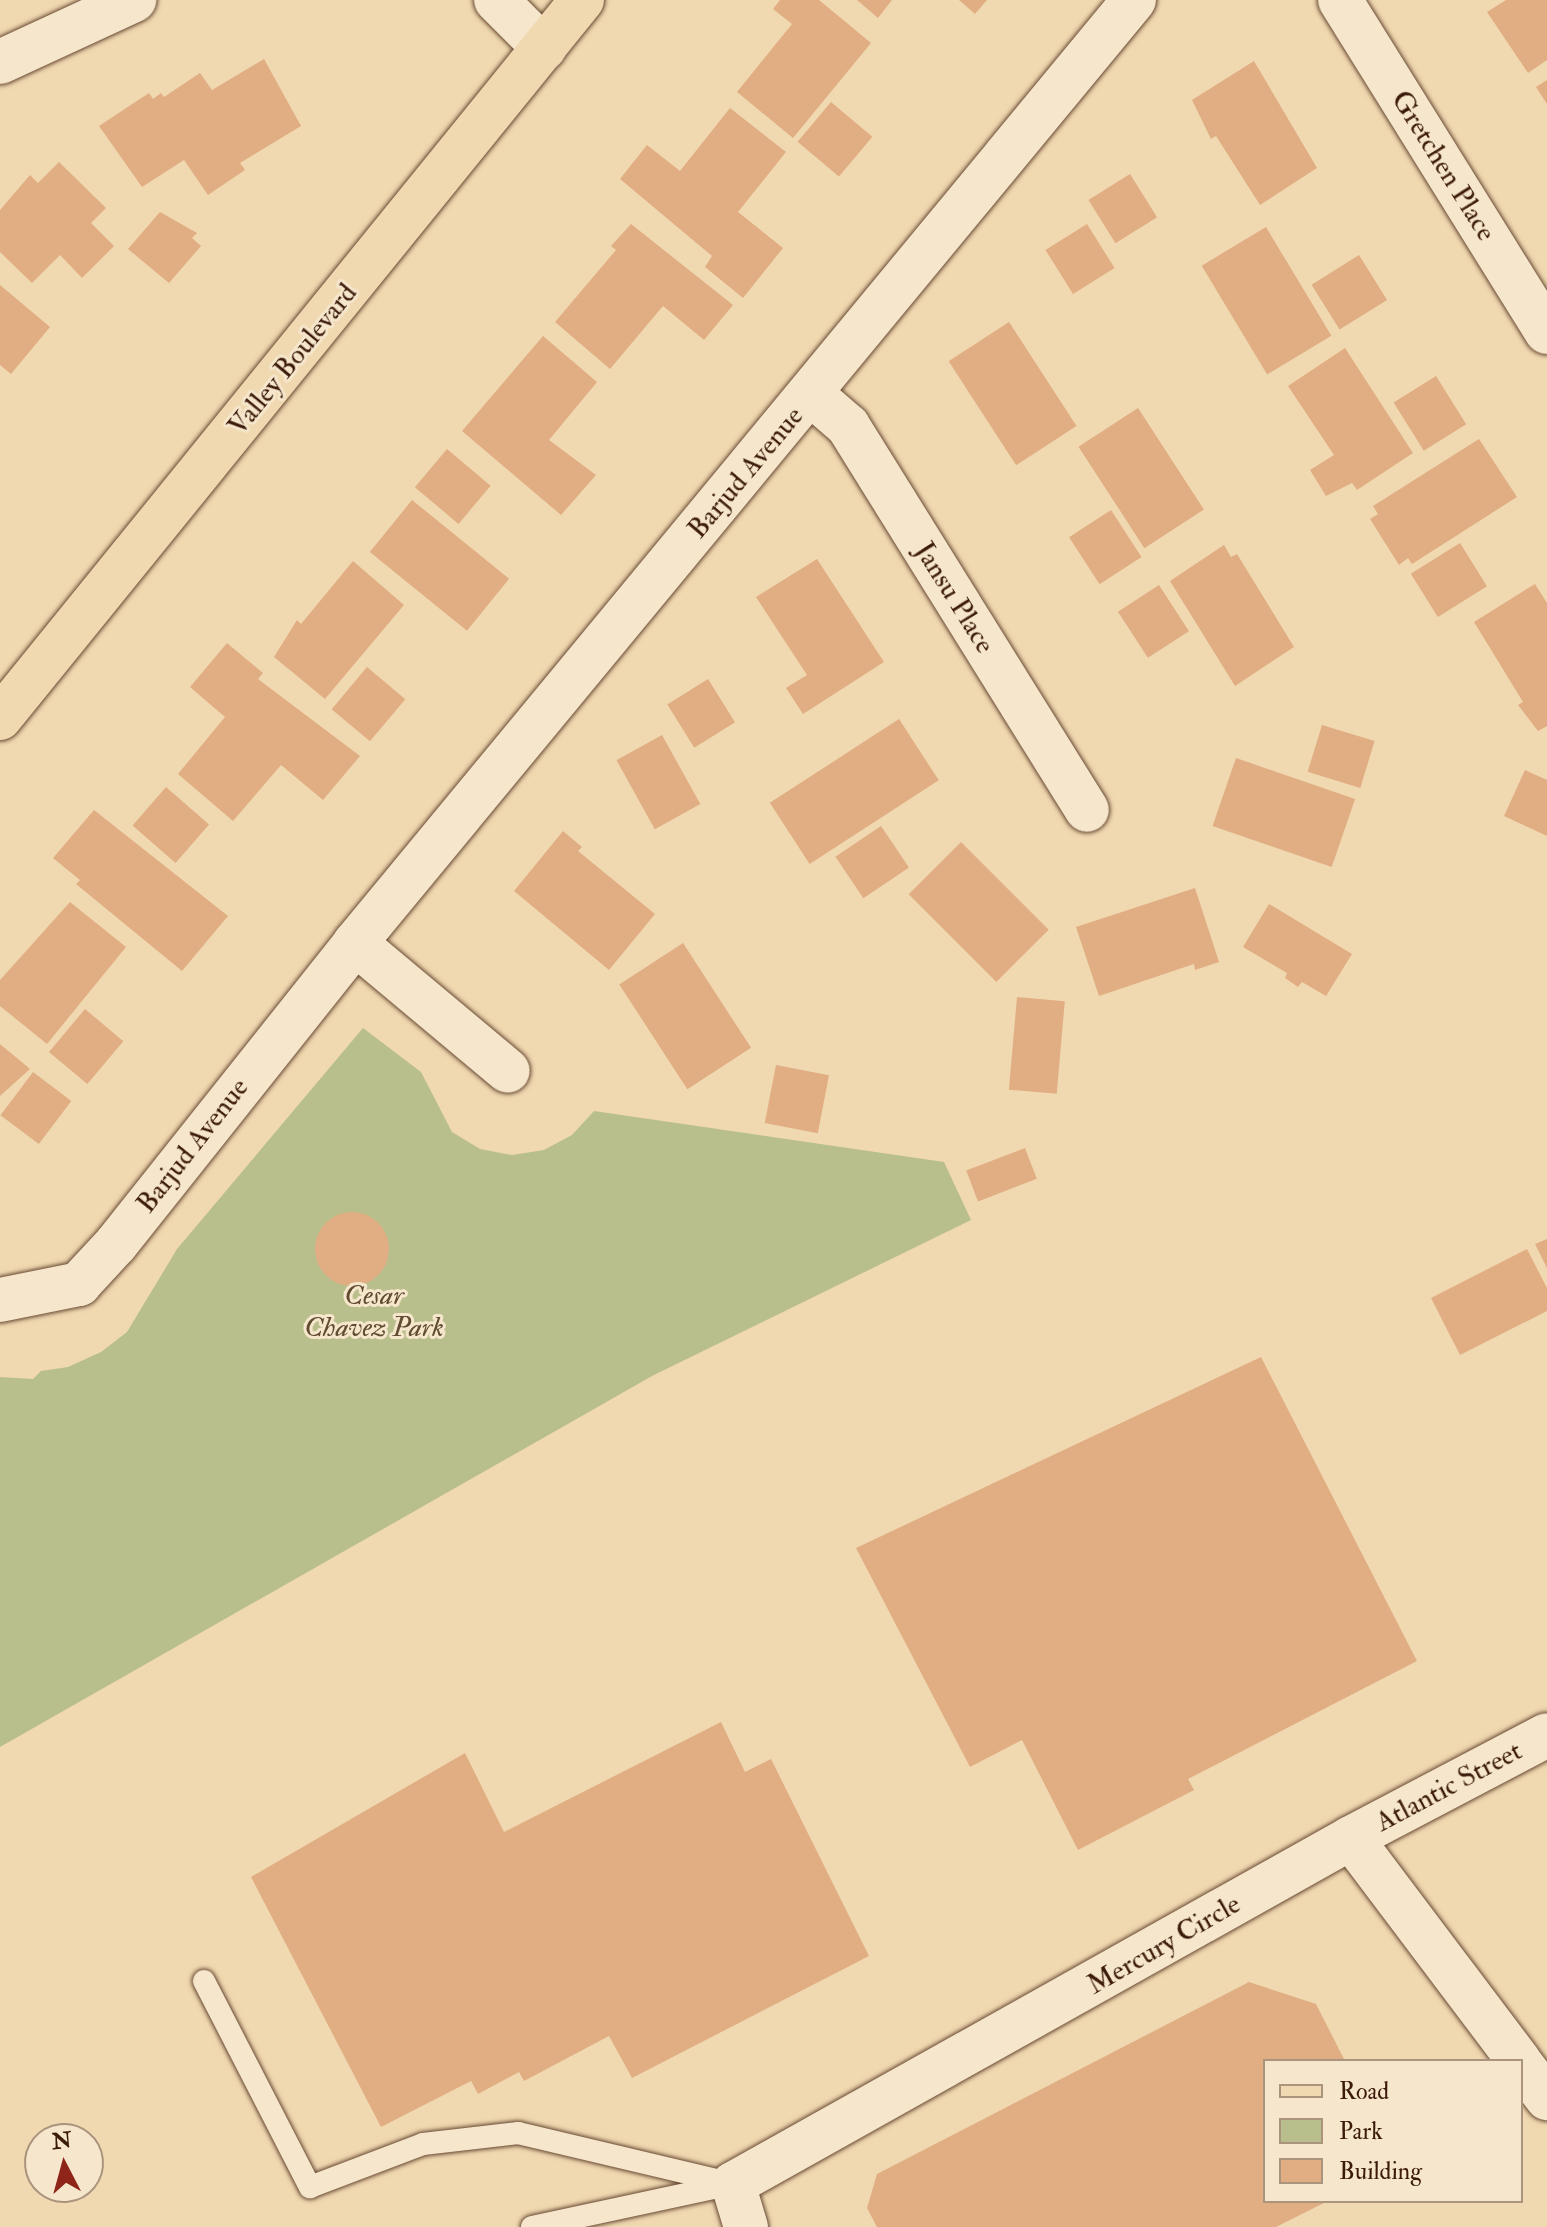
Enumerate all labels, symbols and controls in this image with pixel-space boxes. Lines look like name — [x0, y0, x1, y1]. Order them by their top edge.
street label: Gretchen Place — [1384, 85, 1502, 247]
street label: Valley Boulevard — [222, 277, 364, 443]
street label: Barjud Avenue — [681, 400, 811, 546]
street label: Jansu Place — [907, 536, 1001, 660]
street label: Barjud Avenue — [130, 1072, 256, 1220]
park label: Cesar Chavez Park — [304, 1279, 444, 1345]
street label: Atlantic Street — [1370, 1734, 1528, 1840]
street label: Mercury Circle — [1081, 1888, 1247, 2002]
legend — [1263, 2059, 1523, 2203]
text: Road — [1339, 2076, 1389, 2107]
text: Park — [1339, 2116, 1383, 2147]
north arrow — [24, 2123, 104, 2203]
text: N — [50, 2126, 73, 2156]
text: Building — [1339, 2156, 1422, 2187]

